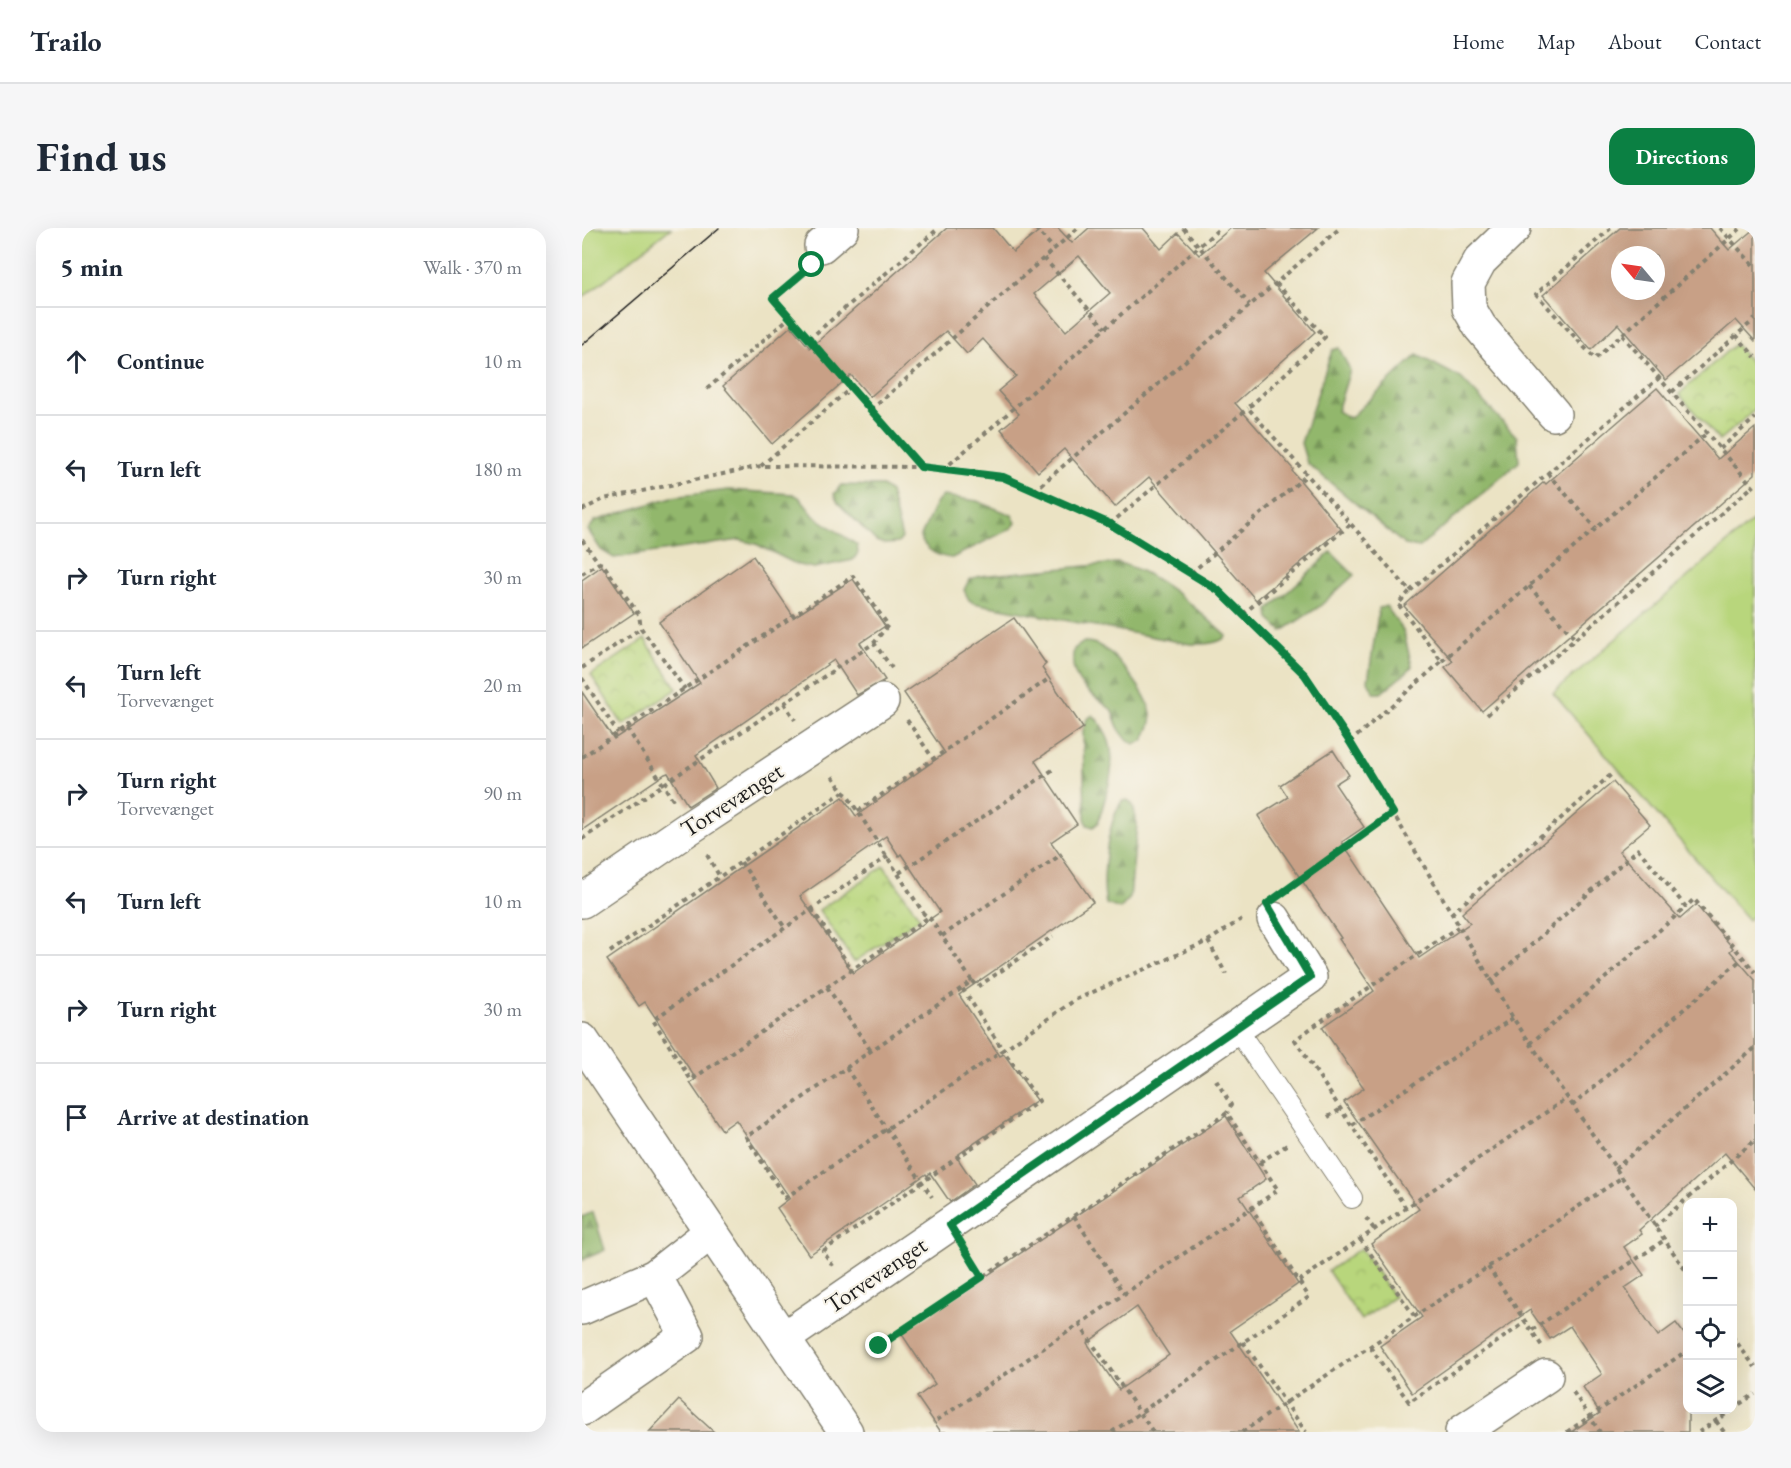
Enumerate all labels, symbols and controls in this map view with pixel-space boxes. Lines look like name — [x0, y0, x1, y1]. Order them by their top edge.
text: Trailo — [30, 23, 102, 59]
text: Home — [1452, 28, 1504, 55]
text: Map — [1537, 28, 1575, 55]
text: About — [1608, 28, 1661, 55]
text: Contact — [1694, 28, 1761, 55]
button: Directions — [1609, 128, 1755, 185]
text: Find us — [36, 129, 167, 184]
north arrow — [1611, 246, 1665, 300]
text: 5 min — [60, 250, 123, 284]
route start — [798, 251, 824, 277]
text: Walk · 370 m — [423, 254, 522, 280]
icon: ahead — [60, 345, 93, 378]
text: Continue — [117, 347, 204, 376]
text: 10 m — [483, 348, 522, 374]
icon: left — [60, 453, 93, 486]
text: Turn left — [117, 455, 201, 484]
text: 180 m — [474, 456, 522, 482]
icon: right — [60, 561, 93, 594]
text: Turn right — [117, 563, 216, 592]
text: 30 m — [483, 564, 522, 590]
text: Turn left — [117, 658, 201, 687]
icon: left — [60, 669, 93, 702]
text: 20 m — [483, 672, 522, 698]
text: Torvevænget — [117, 687, 214, 713]
street label: Torvevænget — [675, 755, 789, 844]
text: Turn right — [117, 766, 216, 795]
icon: right — [60, 777, 93, 810]
text: 90 m — [483, 780, 522, 806]
text: Torvevænget — [117, 795, 214, 821]
icon: left — [60, 885, 93, 918]
text: Turn left — [117, 887, 201, 916]
text: 10 m — [483, 888, 522, 914]
icon: right — [60, 993, 93, 1026]
text: Turn right — [117, 995, 216, 1024]
text: 30 m — [483, 996, 522, 1022]
icon: arrive — [60, 1101, 93, 1134]
text: Arrive at destination — [117, 1103, 309, 1132]
map controls — [1683, 1198, 1737, 1414]
button: + — [1683, 1198, 1737, 1252]
street label: Torvevænget — [819, 1229, 933, 1320]
button: − — [1683, 1252, 1737, 1306]
button: locate — [1683, 1306, 1737, 1360]
route end — [865, 1332, 891, 1358]
button: layers — [1683, 1360, 1737, 1414]

